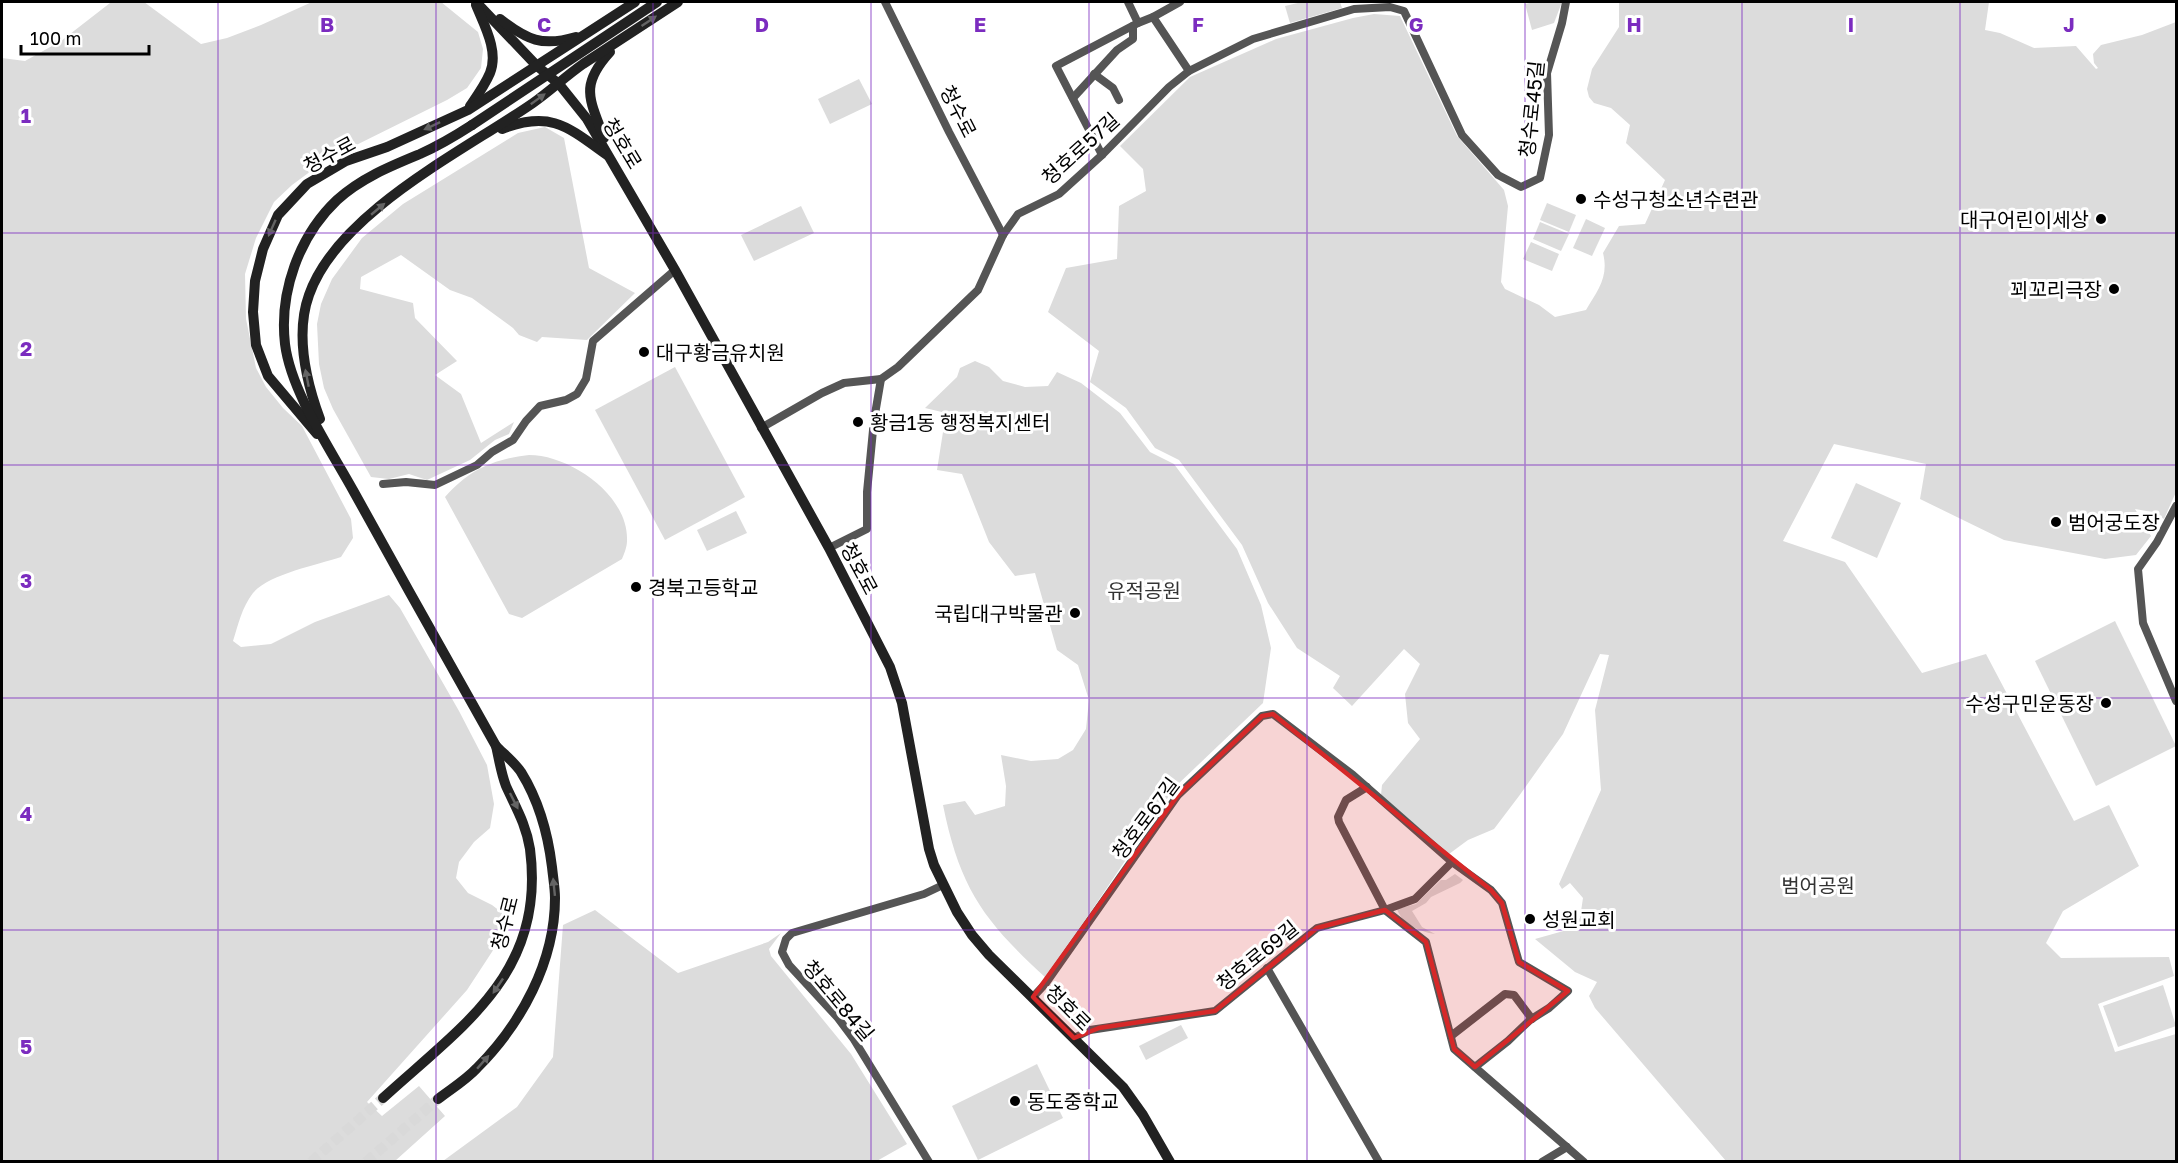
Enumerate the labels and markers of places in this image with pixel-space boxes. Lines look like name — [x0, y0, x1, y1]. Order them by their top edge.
place label: 수성구청소년수련관 — [1593, 187, 1759, 211]
marker: 수성구청소년수련관 — [1574, 192, 1588, 206]
place label: 대구어린이세상 — [1960, 207, 2089, 231]
marker: 대구어린이세상 — [2094, 212, 2108, 226]
place label: 꾀꼬리극장 — [2010, 277, 2102, 301]
marker: 꾀꼬리극장 — [2107, 282, 2121, 296]
place label: 대구황금유치원 — [656, 340, 785, 364]
marker: 대구황금유치원 — [637, 345, 651, 359]
place label: 황금1동 행정복지센터 — [870, 410, 1050, 434]
marker: 황금1동 행정복지센터 — [851, 415, 865, 429]
place label: 범어궁도장 — [2068, 510, 2160, 534]
marker: 범어궁도장 — [2049, 515, 2063, 529]
place label: 경북고등학교 — [648, 575, 758, 599]
marker: 경북고등학교 — [629, 580, 643, 594]
place label: 국립대구박물관 — [934, 601, 1063, 625]
marker: 국립대구박물관 — [1068, 606, 1082, 620]
place label: 수성구민운동장 — [1965, 691, 2094, 715]
marker: 수성구민운동장 — [2099, 696, 2113, 710]
place label: 성원교회 — [1542, 907, 1616, 931]
marker: 성원교회 — [1523, 912, 1537, 926]
place label: 동도중학교 — [1027, 1089, 1119, 1113]
marker: 동도중학교 — [1008, 1094, 1022, 1108]

